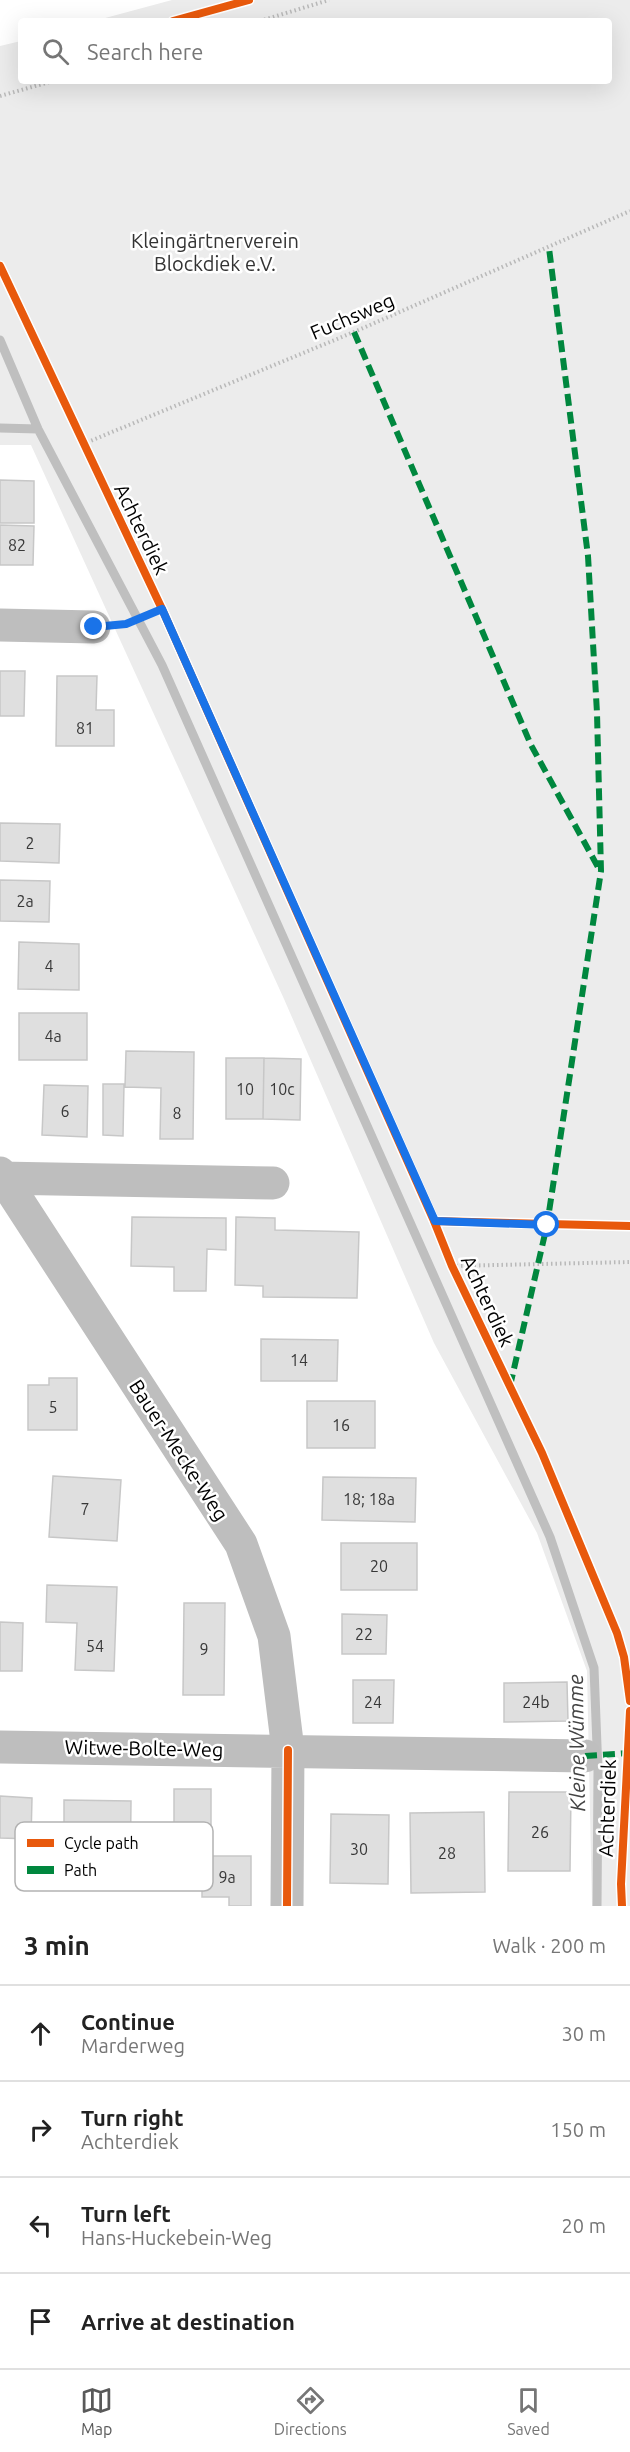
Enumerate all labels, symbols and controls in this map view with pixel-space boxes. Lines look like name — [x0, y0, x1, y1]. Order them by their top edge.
search box — [18, 18, 612, 84]
icon: search — [39, 35, 72, 68]
text: Search here — [87, 39, 203, 64]
park label: Kleingärtnerverein Blockdiek e.V. — [131, 229, 299, 275]
street label: Fuchsweg — [307, 288, 397, 344]
street label: Achterdiek — [110, 480, 174, 578]
house number: 82 — [8, 536, 26, 554]
route end — [80, 613, 106, 639]
house number: 81 — [76, 719, 94, 737]
house number: 2 — [25, 834, 35, 852]
house number: 2a — [16, 892, 34, 910]
house number: 4 — [44, 957, 54, 975]
house number: 4a — [44, 1027, 62, 1045]
house number: 10 — [236, 1080, 254, 1098]
house number: 10c — [269, 1080, 295, 1098]
house number: 6 — [60, 1102, 70, 1120]
house number: 8 — [172, 1104, 182, 1122]
route start — [533, 1211, 559, 1237]
street label: Achterdiek — [457, 1252, 519, 1350]
house number: 14 — [290, 1351, 308, 1369]
street label: Bauer-Mecke-Weg — [125, 1375, 233, 1525]
house number: 5 — [48, 1398, 58, 1416]
house number: 16 — [332, 1416, 350, 1434]
house number: 18; 18a — [343, 1490, 395, 1508]
house number: 7 — [80, 1500, 90, 1518]
house number: 20 — [370, 1557, 388, 1575]
house number: 22 — [355, 1625, 373, 1643]
house number: 54 — [86, 1637, 104, 1655]
house number: 9 — [199, 1640, 209, 1658]
water label: Kleine Wümme — [563, 1674, 589, 1812]
house number: 24 — [364, 1693, 382, 1711]
house number: 24b — [522, 1693, 550, 1711]
street label: Witwe-Bolte-Weg — [64, 1735, 224, 1761]
street label: Achterdiek — [594, 1759, 620, 1857]
legend — [15, 1822, 213, 1891]
house number: 26 — [531, 1823, 549, 1841]
text: Cycle path — [64, 1834, 139, 1852]
house number: 30 — [350, 1840, 368, 1858]
house number: 28 — [438, 1844, 456, 1862]
text: Path — [64, 1861, 97, 1879]
house number: 9a — [218, 1868, 236, 1886]
text: 3 min — [24, 1931, 90, 1960]
text: Walk · 200 m — [493, 1934, 606, 1957]
text: Continue — [81, 2009, 175, 2034]
icon: ahead — [24, 2017, 57, 2050]
text: 30 m — [562, 2022, 606, 2045]
text: Marderweg — [81, 2034, 185, 2057]
text: Turn right — [81, 2105, 183, 2130]
icon: right — [24, 2113, 57, 2146]
text: 150 m — [550, 2118, 606, 2141]
text: Achterdiek — [81, 2130, 179, 2153]
text: Turn left — [81, 2201, 171, 2226]
icon: left — [24, 2209, 57, 2242]
text: 20 m — [562, 2214, 606, 2237]
text: Hans-Huckebein-Weg — [81, 2226, 272, 2249]
icon: arrive — [24, 2305, 57, 2338]
text: Arrive at destination — [81, 2309, 295, 2334]
tab: Map — [80, 2384, 113, 2438]
tab: Directions — [274, 2384, 347, 2438]
tab: Saved — [507, 2384, 550, 2438]

